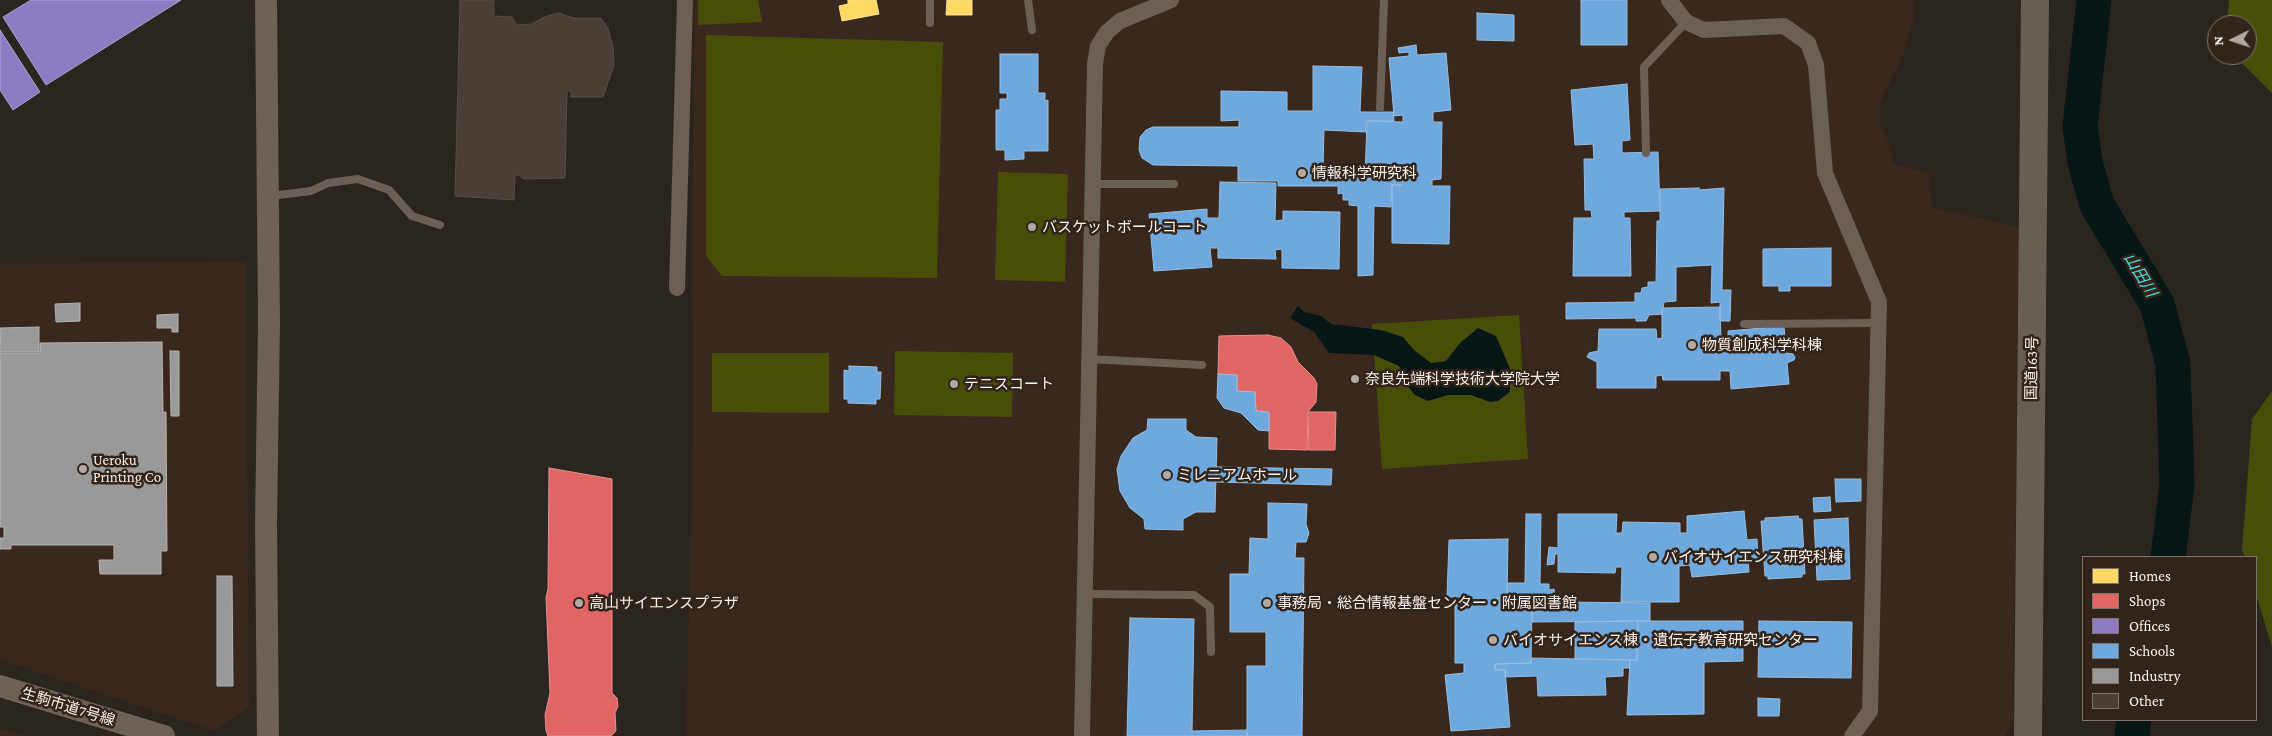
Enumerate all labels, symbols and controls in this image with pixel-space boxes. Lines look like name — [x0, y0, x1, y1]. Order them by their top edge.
north arrow — [2207, 15, 2257, 65]
text: N — [2210, 36, 2226, 46]
place label: 情報科学研究科 — [1312, 164, 1417, 182]
marker: 情報科学研究科 — [1296, 167, 1308, 179]
place label: バスケットボールコート — [1042, 218, 1207, 236]
marker: バスケットボールコート — [1026, 221, 1038, 233]
water label: 山田川 — [2119, 249, 2161, 301]
place label: 物質創成科学科棟 — [1702, 336, 1822, 354]
street label: 国道163号 — [2022, 336, 2042, 400]
marker: 物質創成科学科棟 — [1686, 339, 1698, 351]
place label: 奈良先端科学技術大学院大学 — [1365, 370, 1560, 388]
marker: 奈良先端科学技術大学院大学 — [1349, 373, 1361, 385]
place label: テニスコート — [964, 375, 1054, 393]
marker: テニスコート — [948, 378, 960, 390]
place label: Ueroku Printing Co — [93, 451, 161, 486]
marker: Ueroku Printing Co — [77, 463, 89, 475]
place label: ミレニアムホール — [1177, 466, 1297, 484]
marker: ミレニアムホール — [1161, 469, 1173, 481]
place label: バイオサイエンス研究科棟 — [1663, 548, 1843, 566]
marker: バイオサイエンス研究科棟 — [1647, 551, 1659, 563]
legend — [2082, 556, 2257, 721]
text: Homes — [2129, 568, 2171, 584]
text: Shops — [2129, 593, 2165, 609]
place label: 高山サイエンスプラザ — [589, 594, 739, 612]
place label: 事務局・総合情報基盤センター・附属図書館 — [1277, 594, 1577, 612]
marker: 高山サイエンスプラザ — [573, 597, 585, 609]
marker: 事務局・総合情報基盤センター・附属図書館 — [1261, 597, 1273, 609]
text: Offices — [2129, 618, 2170, 634]
place label: バイオサイエンス棟・遺伝子教育研究センター — [1503, 631, 1818, 649]
marker: バイオサイエンス棟・遺伝子教育研究センター — [1487, 634, 1499, 646]
text: Schools — [2129, 643, 2175, 659]
text: Industry — [2129, 668, 2181, 684]
street label: 生駒市道7号線 — [19, 684, 117, 730]
text: Other — [2129, 693, 2164, 709]

